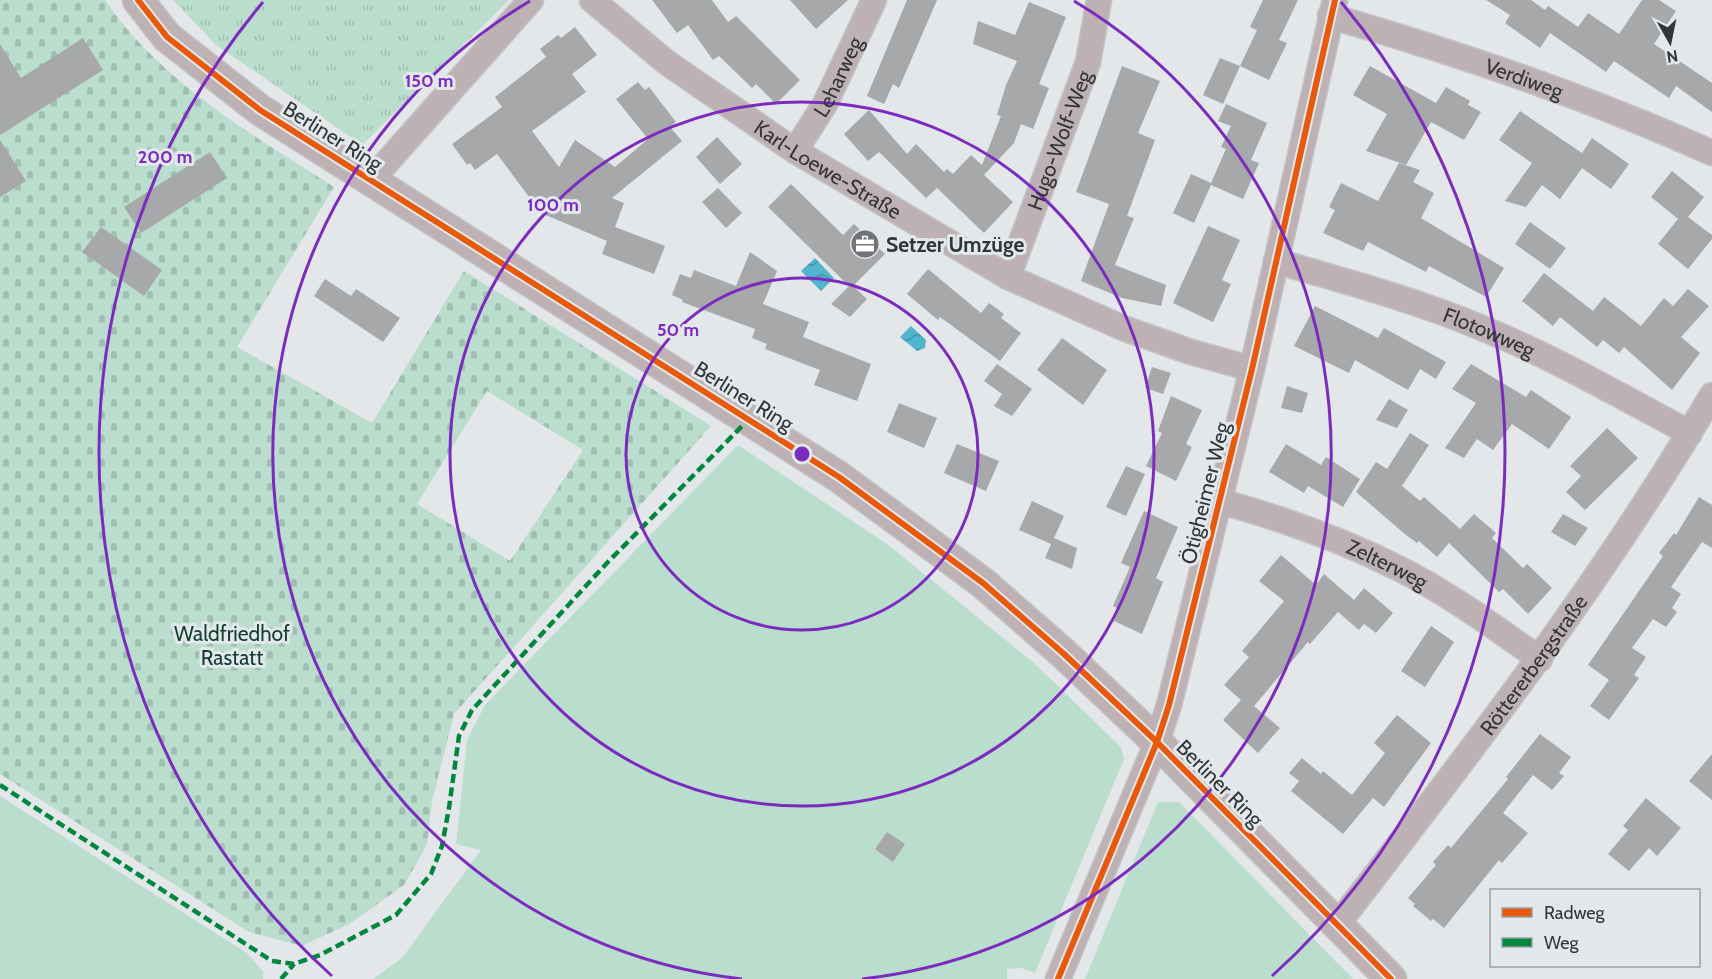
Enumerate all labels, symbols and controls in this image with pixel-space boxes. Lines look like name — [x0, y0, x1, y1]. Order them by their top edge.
north arrow — [1640, 12, 1700, 72]
street label: Leharweg — [808, 32, 868, 121]
text: N — [1665, 46, 1679, 67]
street label: Verdiweg — [1482, 53, 1567, 104]
street label: Hugo-Wolf-Weg — [1021, 66, 1097, 214]
text: 150 m — [405, 70, 453, 92]
street label: Berliner Ring — [279, 96, 388, 177]
street label: Karl-Loewe-Straße — [750, 114, 906, 224]
text: 200 m — [138, 146, 192, 168]
text: 100 m — [527, 194, 579, 216]
office icon: Setzer Umzüge — [849, 228, 881, 260]
place label: Setzer Umzüge — [886, 232, 1024, 257]
street label: Flotowweg — [1440, 302, 1540, 363]
text: 50 m — [657, 319, 699, 341]
street label: Berliner Ring — [690, 356, 799, 437]
street label: Ötigheimer Weg — [1175, 419, 1235, 567]
centre of rings — [792, 444, 812, 464]
street label: Zelterweg — [1343, 533, 1433, 594]
street label: Röttererbergstraße — [1474, 590, 1592, 740]
park label: Waldfriedhof Rastatt — [174, 621, 290, 670]
street label: Berliner Ring — [1171, 734, 1269, 832]
legend — [1490, 889, 1700, 967]
text: Radweg — [1544, 902, 1606, 924]
text: Weg — [1544, 932, 1580, 954]

